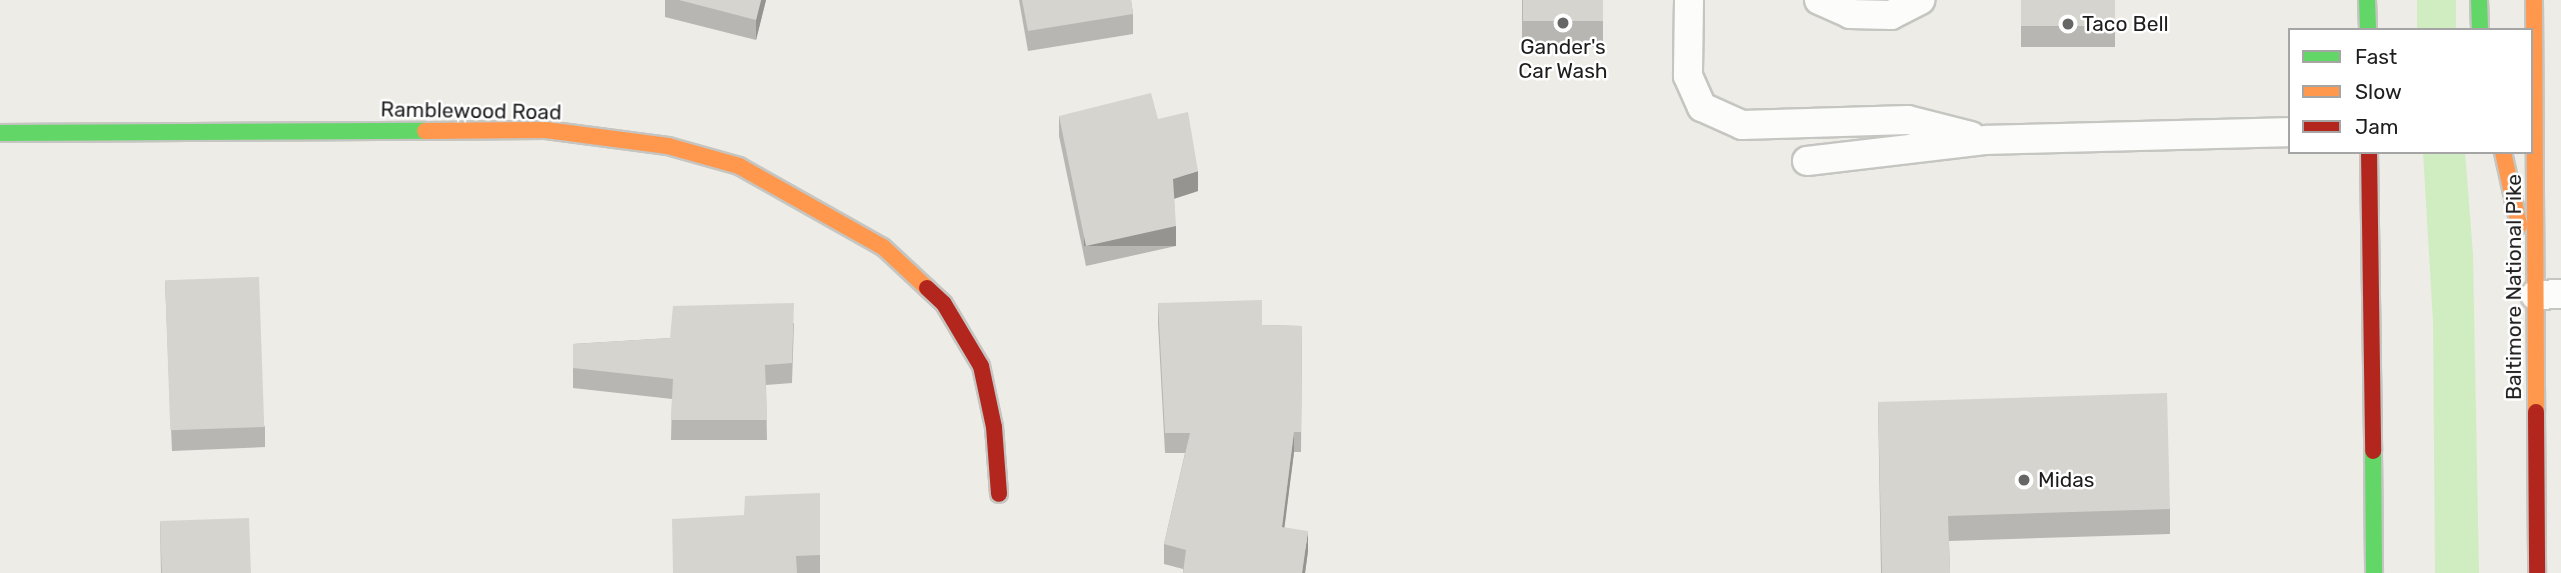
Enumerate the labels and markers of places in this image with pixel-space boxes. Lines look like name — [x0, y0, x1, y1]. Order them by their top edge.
place label: Taco Bell — [2082, 11, 2169, 37]
marker: Gander's Car Wash — [1555, 15, 1571, 31]
marker: Taco Bell — [2060, 16, 2076, 32]
place label: Gander's Car Wash — [1518, 34, 1608, 84]
place label: Midas — [2038, 467, 2095, 493]
marker: Midas — [2016, 472, 2032, 488]

